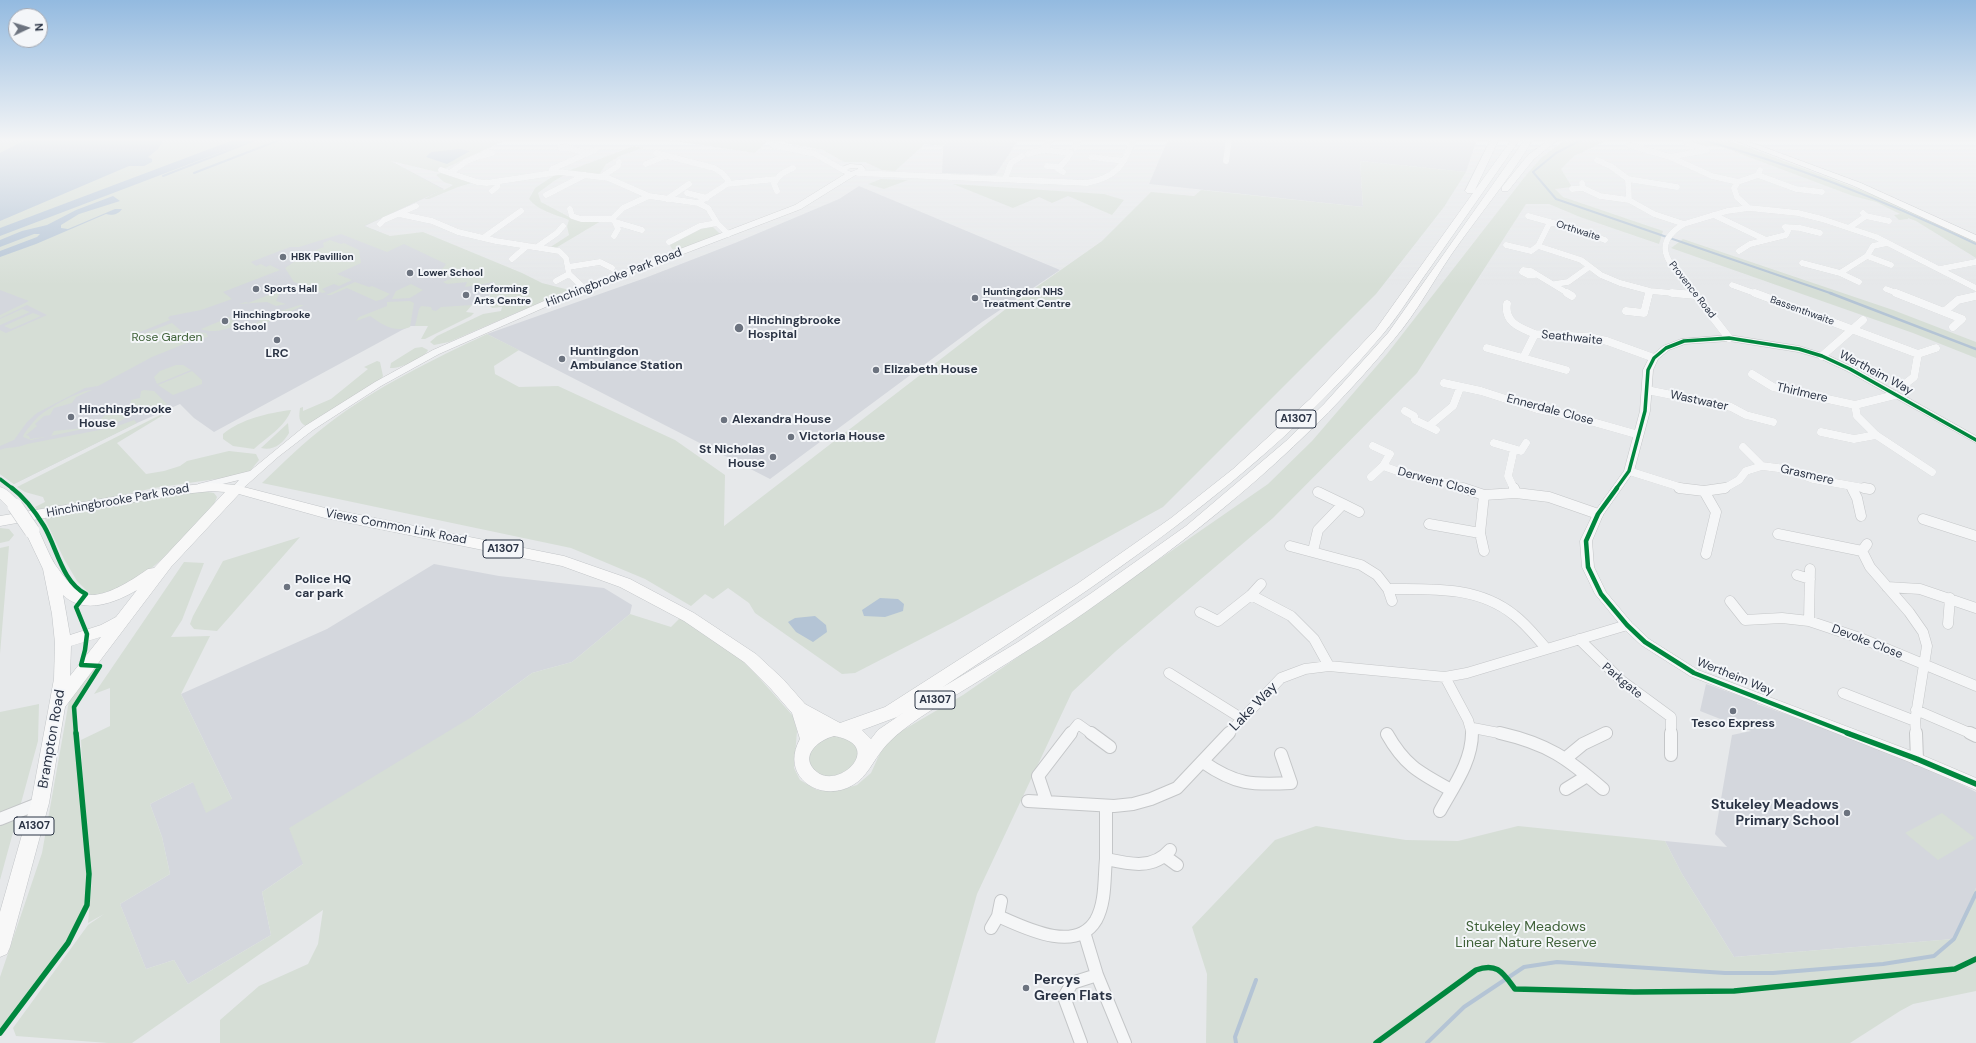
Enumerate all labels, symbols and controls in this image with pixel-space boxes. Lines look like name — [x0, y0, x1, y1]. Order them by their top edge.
north arrow — [8, 8, 48, 48]
text: N — [32, 23, 46, 32]
street label: Orthwaite — [1554, 218, 1602, 244]
street label: Hinchingbrooke Park Road — [544, 245, 684, 311]
place label: HBK Pavillion — [291, 251, 354, 263]
marker: HBK Pavillion — [278, 252, 288, 262]
street label: Provence Road — [1666, 259, 1718, 321]
place label: Lower School — [418, 267, 483, 279]
marker: Lower School — [405, 268, 415, 278]
place label: Sports Hall — [264, 283, 317, 295]
place label: Performing Arts Centre — [474, 283, 531, 306]
marker: Sports Hall — [251, 284, 261, 294]
place label: Huntingdon NHS Treatment Centre — [983, 286, 1071, 310]
marker: Performing Arts Centre — [461, 290, 471, 300]
marker: Huntingdon NHS Treatment Centre — [970, 293, 980, 303]
street label: Bassenthwaite — [1768, 294, 1836, 328]
place label: Hinchingbrooke School — [233, 309, 310, 332]
place label: Hinchingbrooke Hospital — [748, 314, 841, 342]
marker: Hinchingbrooke School — [220, 316, 230, 326]
marker: Hinchingbrooke Hospital — [733, 322, 745, 334]
street label: Seathwaite — [1541, 328, 1603, 348]
park label: Rose Garden — [132, 331, 202, 345]
marker: LRC — [272, 335, 282, 345]
place label: Huntingdon Ambulance Station — [570, 345, 683, 373]
place label: LRC — [265, 347, 289, 361]
street label: Wertheim Way — [1837, 348, 1915, 398]
marker: Huntingdon Ambulance Station — [557, 354, 567, 364]
place label: Elizabeth House — [884, 363, 978, 377]
marker: Elizabeth House — [871, 365, 881, 375]
street label: Thirlmere — [1775, 380, 1829, 406]
street label: Wastwater — [1669, 388, 1729, 414]
street label: Ennerdale Close — [1505, 391, 1595, 429]
place label: Hinchingbrooke House — [79, 403, 172, 431]
road number: A1307 — [1276, 410, 1316, 428]
marker: Hinchingbrooke House — [66, 412, 76, 422]
place label: Alexandra House — [732, 413, 831, 427]
marker: Alexandra House — [719, 415, 729, 425]
place label: Victoria House — [799, 430, 885, 444]
marker: Victoria House — [786, 432, 796, 442]
place label: St Nicholas House — [699, 443, 765, 471]
marker: St Nicholas House — [768, 452, 778, 462]
street label: Grasmere — [1779, 462, 1835, 488]
street label: Derwent Close — [1396, 465, 1478, 499]
street label: Hinchingbrooke Park Road — [46, 481, 190, 521]
street label: Views Common Link Road — [324, 506, 468, 548]
road number: A1307 — [483, 540, 523, 558]
place label: Police HQ car park — [295, 573, 351, 601]
marker: Police HQ car park — [282, 582, 292, 592]
street label: Devoke Close — [1829, 622, 1905, 662]
street label: Wertheim Way — [1695, 655, 1775, 699]
street label: Parkgate — [1599, 660, 1645, 702]
street label: Lake Way — [1227, 679, 1281, 735]
street label: Brampton Road — [35, 688, 69, 790]
road number: A1307 — [915, 691, 955, 709]
marker: Tesco Express — [1728, 706, 1738, 716]
place label: Tesco Express — [1691, 717, 1775, 731]
place label: Stukeley Meadows Primary School — [1711, 797, 1839, 830]
marker: Stukeley Meadows Primary School — [1842, 808, 1852, 818]
road number: A1307 — [14, 817, 54, 835]
park label: Stukeley Meadows Linear Nature Reserve — [1455, 919, 1597, 952]
place label: Percys Green Flats — [1034, 972, 1112, 1004]
marker: Percys Green Flats — [1021, 983, 1031, 993]

